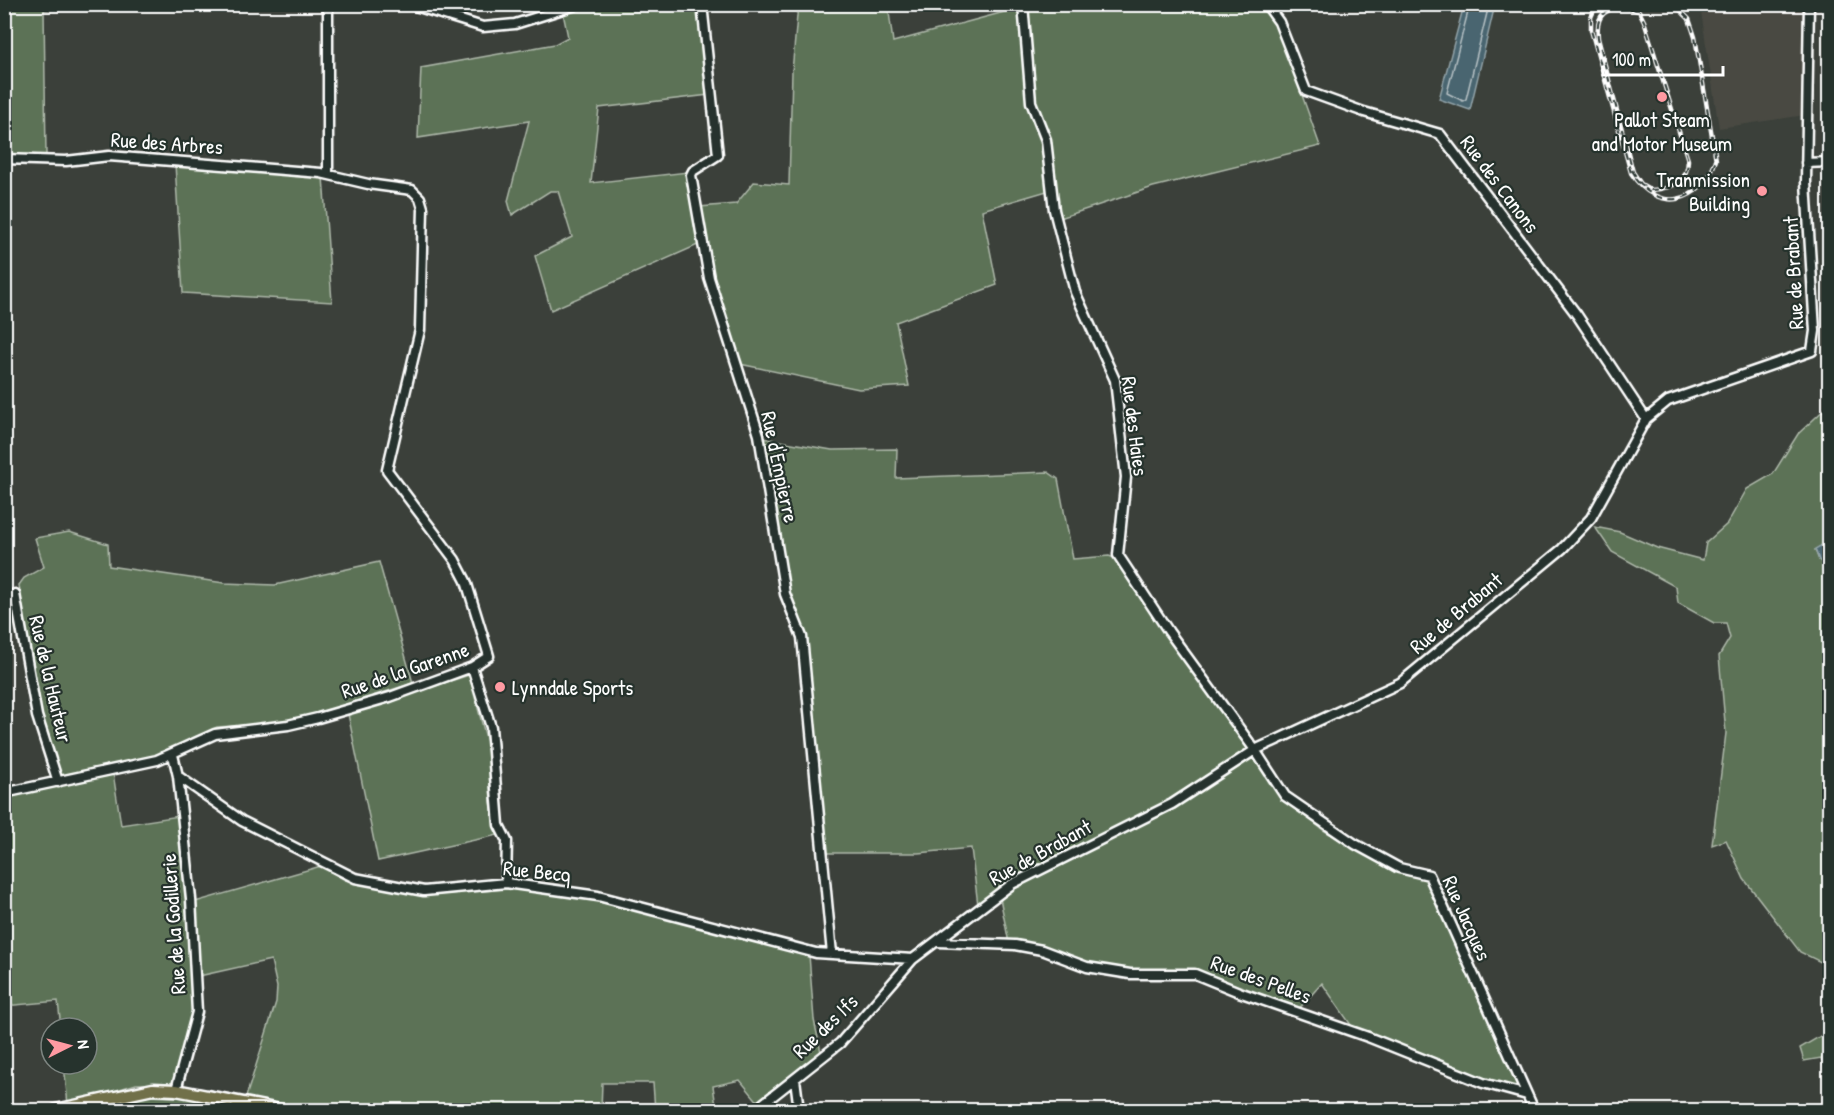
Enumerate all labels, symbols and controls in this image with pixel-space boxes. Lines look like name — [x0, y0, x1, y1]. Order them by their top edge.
scale bar — [1603, 39, 1723, 77]
text: 100 m — [1612, 47, 1651, 72]
marker: Pallot Steam and Motor Museum — [1655, 90, 1669, 104]
place label: Pallot Steam and Motor Museum — [1592, 105, 1732, 158]
street label: Rue des Arbres — [110, 125, 224, 161]
street label: Rue des Canons — [1454, 129, 1546, 239]
place label: Tranmission Building — [1657, 165, 1750, 218]
marker: Tranmission Building — [1755, 184, 1769, 198]
street label: Rue de Brabant — [1776, 215, 1810, 330]
street label: Rue des Haies — [1115, 375, 1155, 477]
street label: Rue d'Empierre — [754, 409, 806, 525]
street label: Rue de Brabant — [1403, 565, 1509, 660]
street label: Rue de la Hauteur — [22, 613, 80, 745]
street label: Rue de la Garenne — [337, 635, 473, 705]
place label: Lynndale Sports — [512, 673, 633, 702]
marker: Lynndale Sports — [493, 680, 507, 694]
street label: Rue de Brabant — [984, 812, 1097, 892]
street label: Rue de la Godillerie — [154, 853, 192, 995]
street label: Rue Becq — [502, 853, 573, 889]
street label: Rue Jacques — [1435, 871, 1499, 965]
street label: Rue des Pelles — [1207, 947, 1315, 1011]
street label: Rue des Ifs — [786, 987, 864, 1065]
north arrow — [39, 1016, 99, 1076]
text: N — [73, 1039, 95, 1050]

